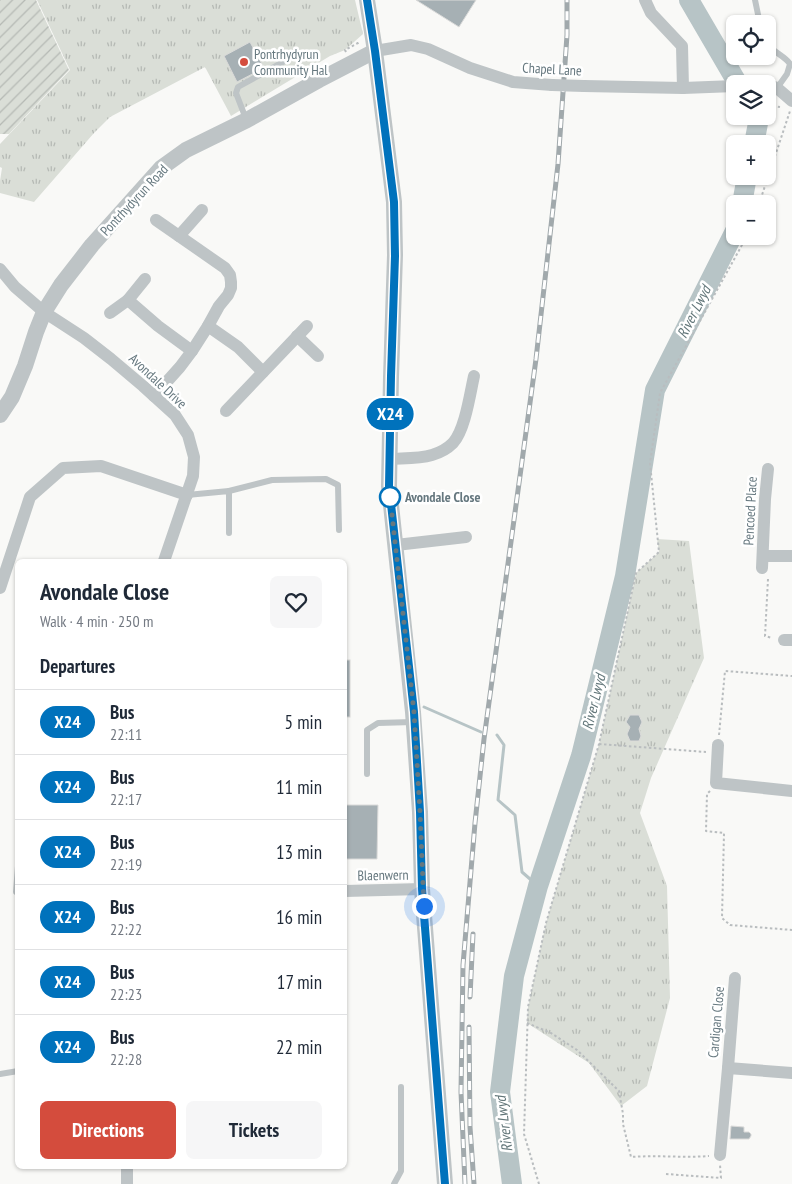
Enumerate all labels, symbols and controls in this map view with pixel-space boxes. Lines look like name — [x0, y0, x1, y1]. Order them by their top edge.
map controls — [726, 15, 776, 245]
button: locate — [726, 15, 776, 65]
place label: Pontrhydyrun Community Hal — [254, 45, 328, 79]
marker: Pontrhydyrun Community Hal — [238, 56, 250, 68]
street label: Chapel Lane — [522, 58, 582, 80]
button: layers — [726, 75, 776, 125]
button: + — [726, 135, 776, 185]
street label: Pontrhydyrun Road — [96, 160, 172, 240]
button: − — [726, 195, 776, 245]
water label: River Lwyd — [672, 280, 716, 341]
street label: Avondale Drive — [125, 350, 191, 413]
line badge: X24 — [361, 398, 419, 430]
text: X24 — [377, 402, 403, 425]
street label: Pencoed Place — [739, 476, 761, 546]
marker: Avondale Close — [379, 486, 401, 508]
place label: Avondale Close — [404, 488, 480, 506]
text: Avondale Close — [40, 576, 169, 607]
button: heart — [270, 576, 322, 628]
text: Walk · 4 min · 250 m — [40, 611, 153, 631]
text: Departures — [40, 654, 115, 678]
water label: River Lwyd — [577, 670, 610, 731]
text: Bus — [110, 700, 134, 724]
text: X24 — [54, 710, 81, 733]
text: 5 min — [285, 710, 322, 734]
text: 22:11 — [110, 724, 142, 744]
text: Bus — [110, 765, 134, 789]
text: X24 — [54, 775, 81, 798]
text: 11 min — [276, 775, 322, 799]
text: 22:17 — [110, 789, 142, 809]
text: Bus — [110, 830, 134, 854]
text: X24 — [54, 840, 81, 863]
text: 13 min — [276, 840, 322, 864]
text: 22:19 — [110, 854, 142, 874]
street label: Blaenwern — [357, 866, 409, 884]
your location — [412, 894, 437, 919]
text: Bus — [110, 895, 134, 919]
text: X24 — [54, 905, 81, 928]
text: 16 min — [276, 905, 322, 929]
text: 22:22 — [110, 919, 142, 939]
text: Bus — [110, 960, 134, 984]
text: X24 — [54, 970, 81, 993]
text: 17 min — [277, 970, 322, 994]
text: 22:23 — [110, 984, 142, 1004]
street label: Cardigan Close — [704, 985, 728, 1059]
text: Bus — [110, 1025, 134, 1049]
text: X24 — [54, 1035, 81, 1058]
text: 22 min — [276, 1035, 322, 1059]
text: 22:28 — [110, 1049, 142, 1069]
water label: River Lwyd — [490, 1092, 516, 1153]
button: Directions — [40, 1101, 176, 1159]
button: Tickets — [186, 1101, 322, 1159]

